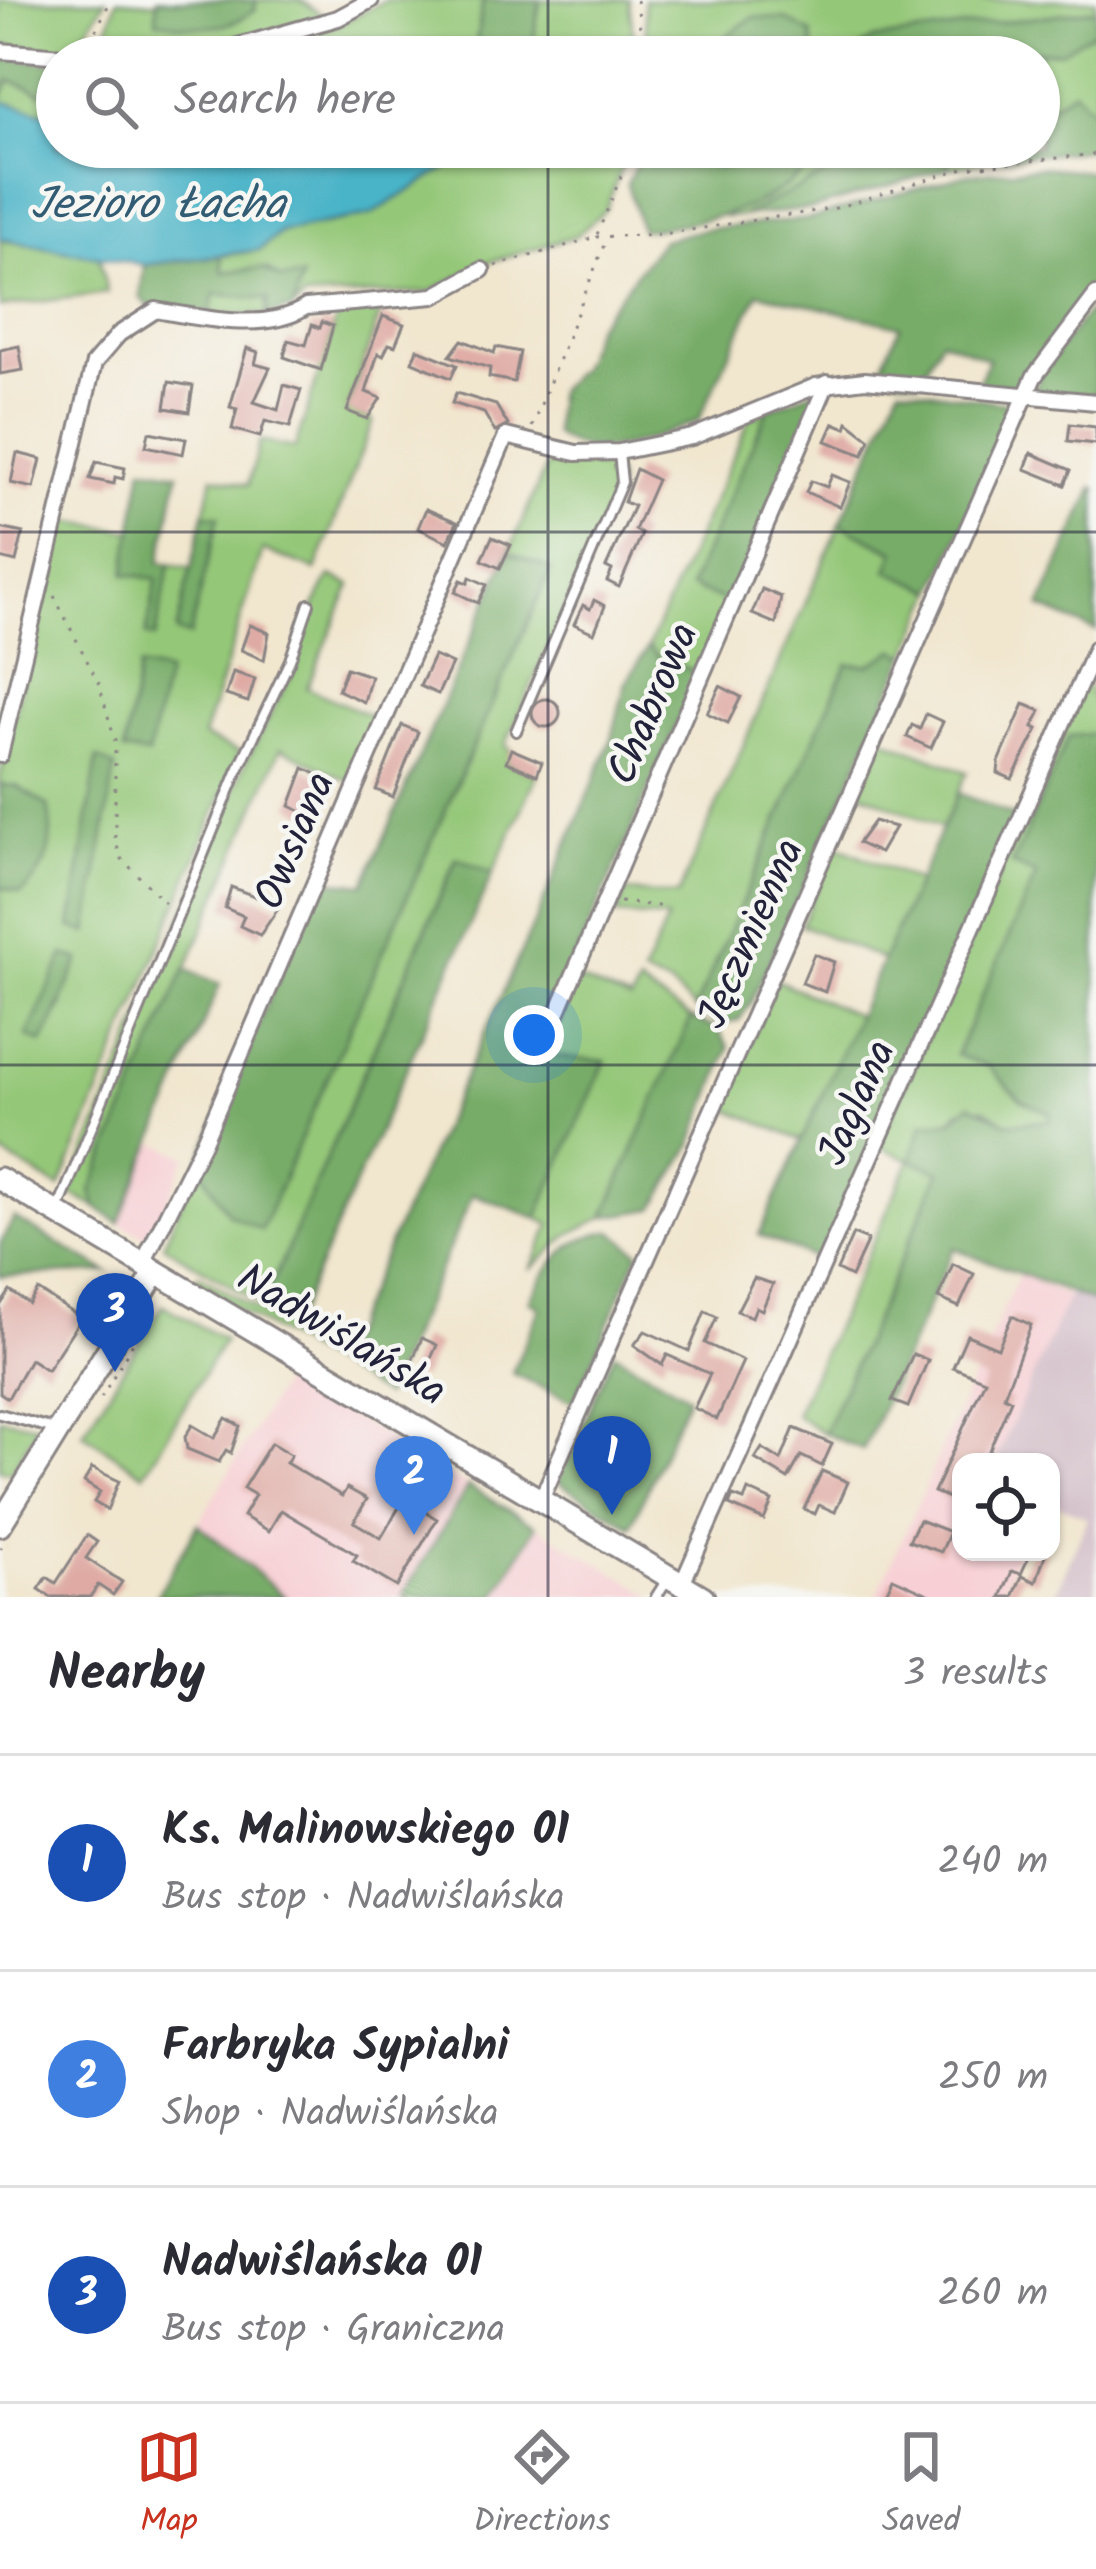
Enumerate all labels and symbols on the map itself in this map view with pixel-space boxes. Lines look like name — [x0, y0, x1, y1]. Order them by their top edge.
water label: Jezioro Łacha — [30, 170, 288, 242]
street label: Chabrowa — [590, 613, 718, 795]
street label: Owsiana — [237, 762, 355, 920]
street label: Jęczmienna — [680, 828, 824, 1040]
your location — [504, 1005, 564, 1065]
street label: Jaglana — [801, 1029, 915, 1177]
street label: Nadwiślańska — [223, 1247, 459, 1425]
pin: 3 — [76, 1273, 154, 1372]
pin: 1 — [573, 1416, 651, 1515]
pin: 2 — [375, 1436, 453, 1535]

